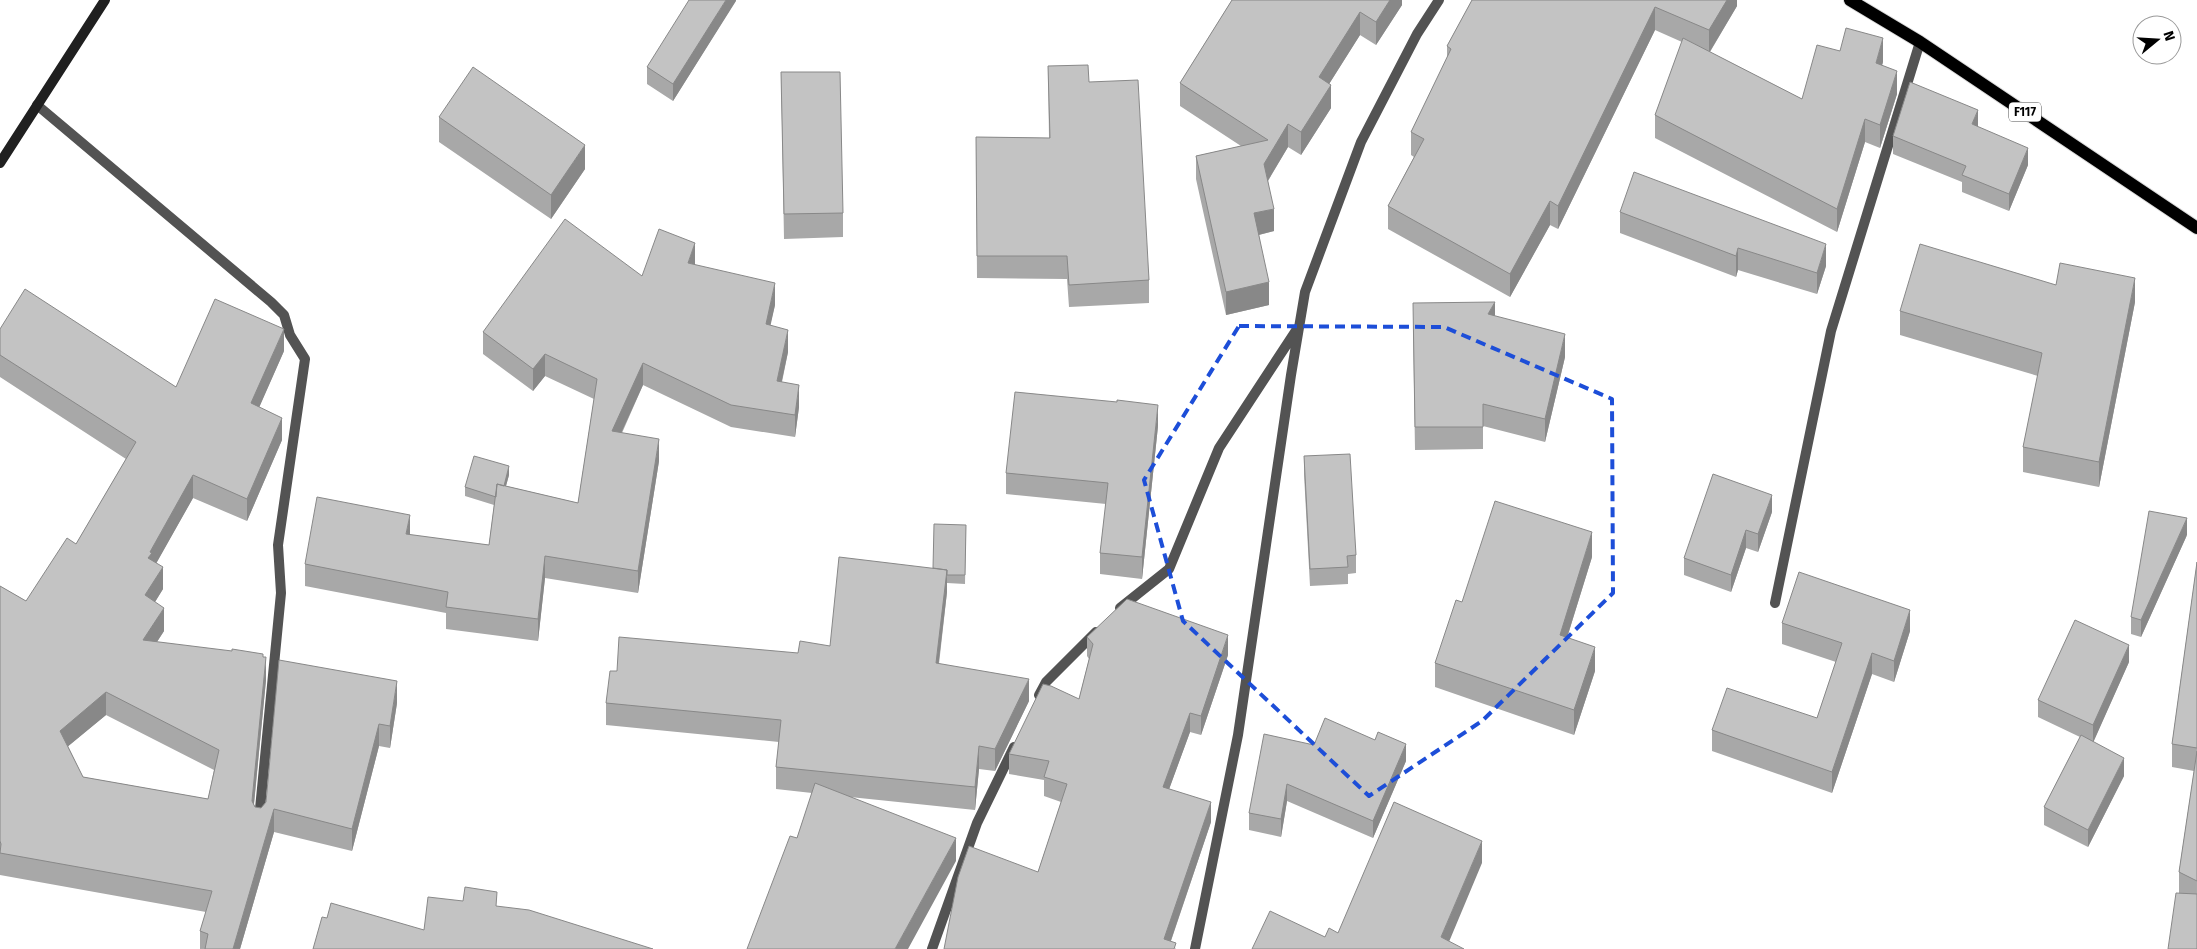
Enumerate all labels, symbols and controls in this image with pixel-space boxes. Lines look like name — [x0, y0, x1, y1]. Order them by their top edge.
north arrow — [2132, 15, 2182, 65]
text: N — [2159, 29, 2178, 43]
road number: F117 — [2009, 102, 2041, 121]

